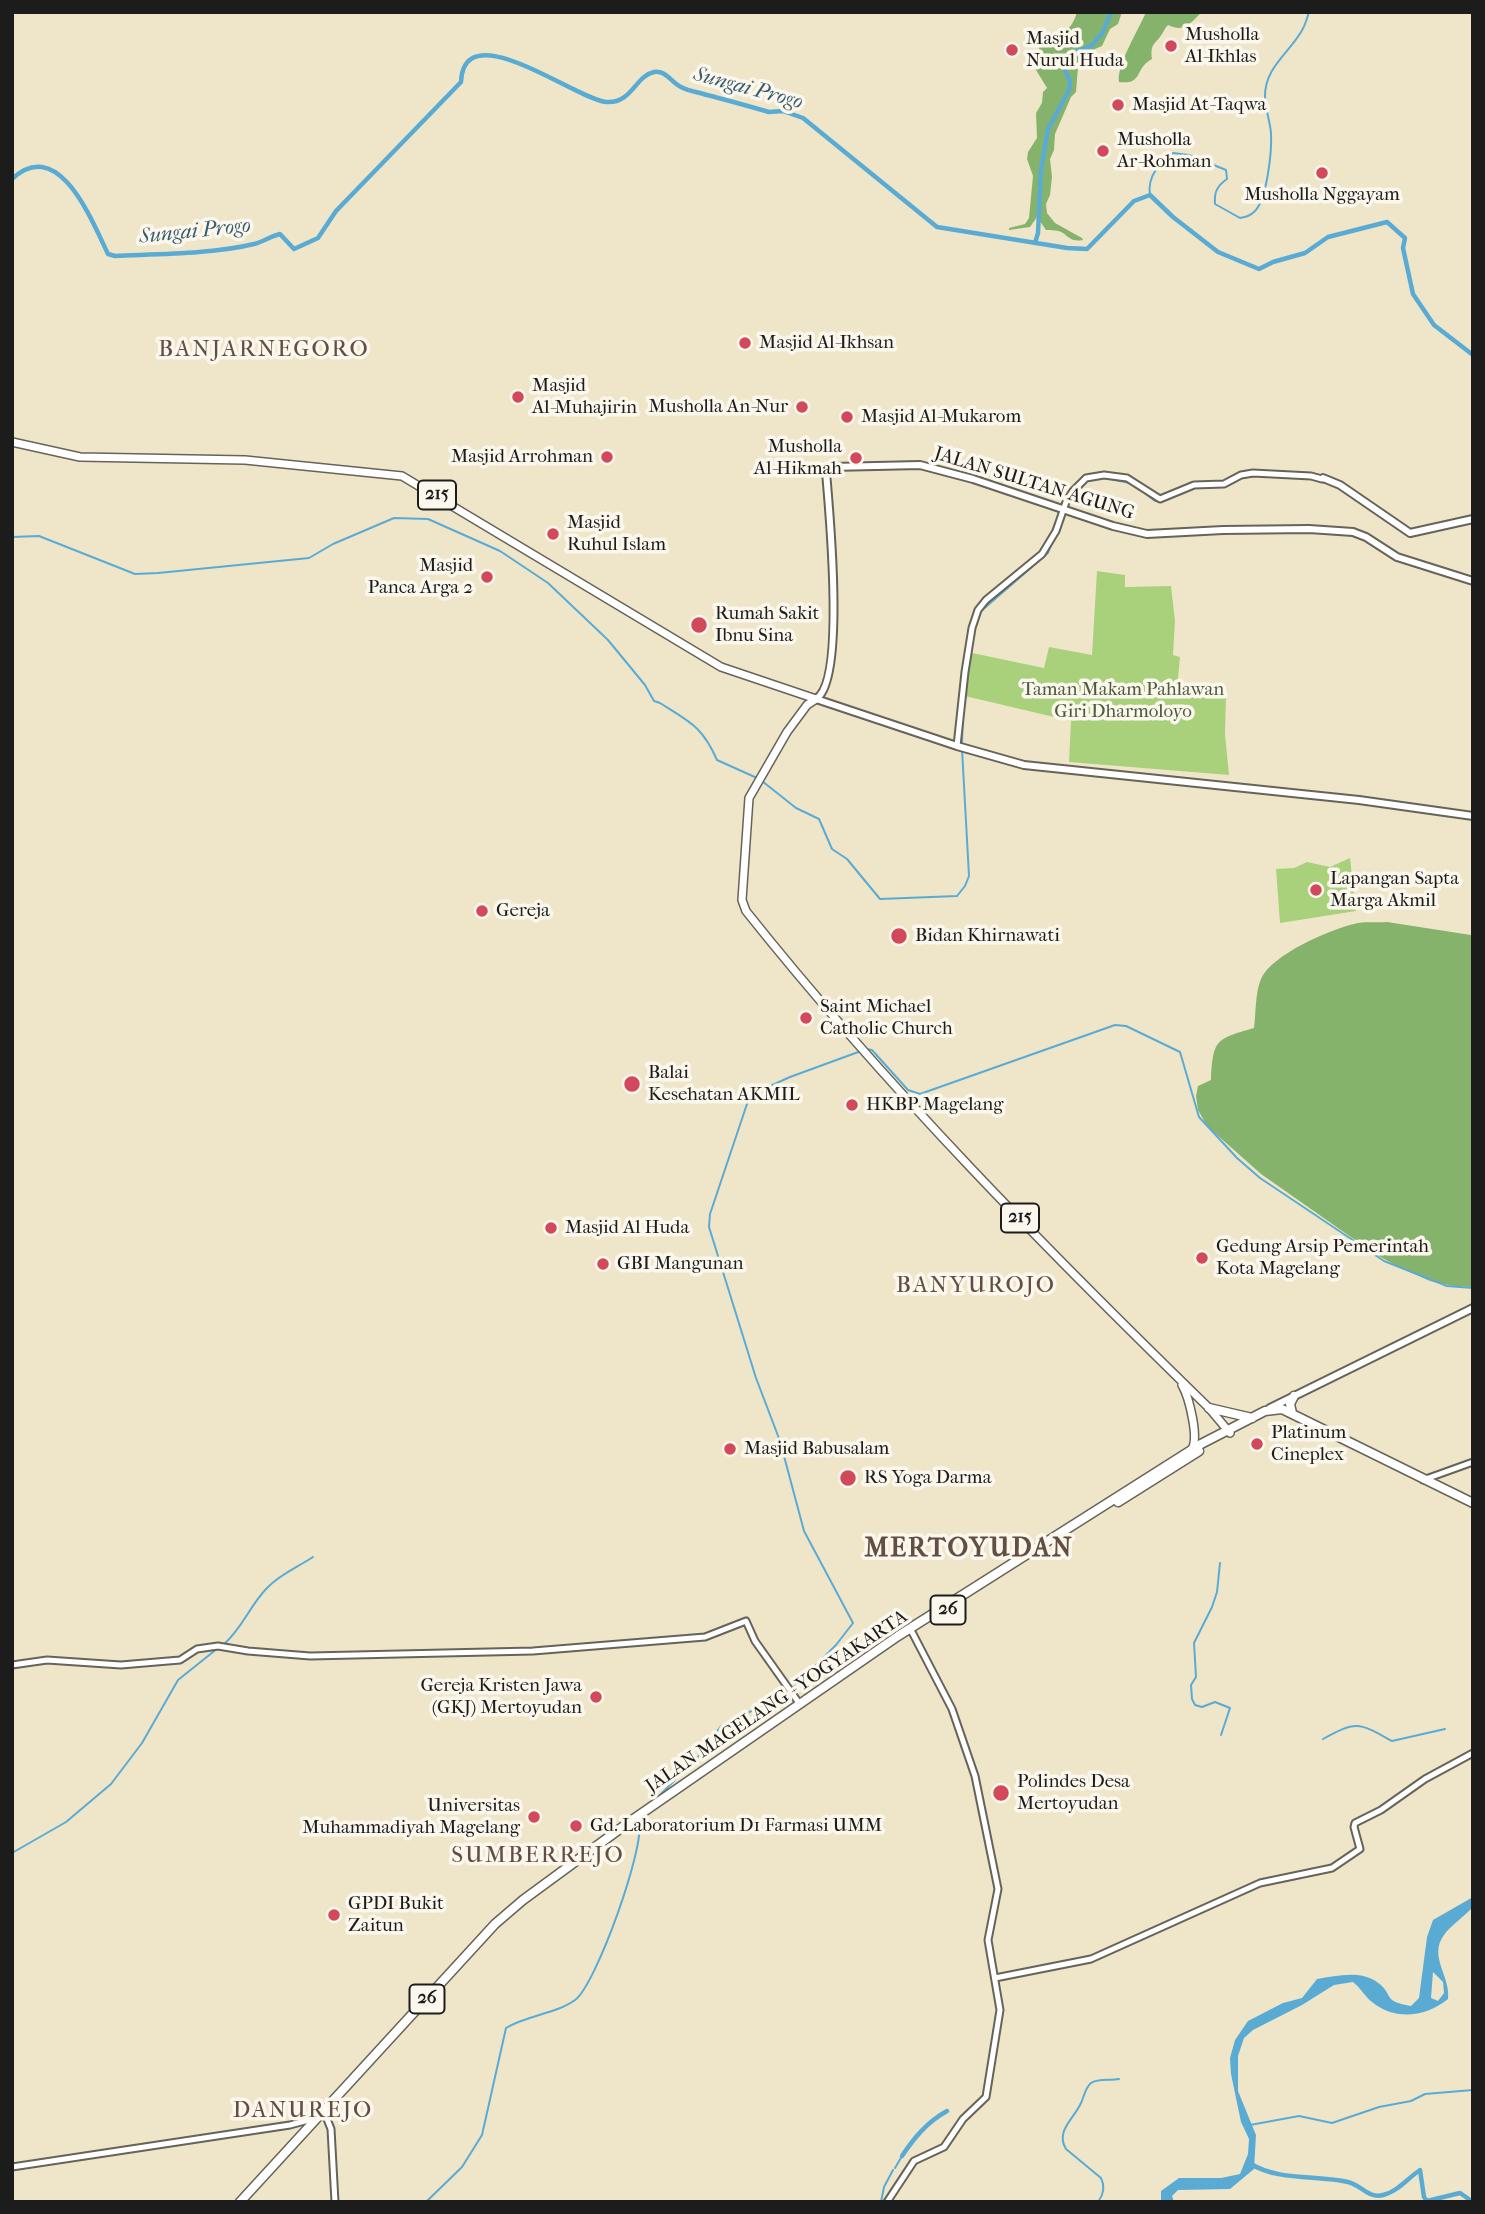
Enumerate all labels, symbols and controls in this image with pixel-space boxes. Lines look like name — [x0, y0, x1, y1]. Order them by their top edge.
place label: Musholla Al-Ikhlas — [1185, 24, 1259, 68]
place label: Masjid Nurul Huda — [1026, 28, 1124, 72]
marker: Musholla Al-Ikhlas — [1163, 38, 1179, 54]
marker: Masjid Nurul Huda — [1004, 42, 1020, 58]
water label: Sungai Progo — [691, 62, 805, 116]
place label: Masjid At-Taqwa — [1132, 94, 1266, 116]
marker: Masjid At-Taqwa — [1110, 97, 1126, 113]
place label: Musholla Ar-Rohman — [1117, 129, 1212, 173]
marker: Musholla Ar-Rohman — [1095, 143, 1111, 159]
marker: Musholla Nggayam — [1314, 165, 1330, 181]
place label: Musholla Nggayam — [1244, 184, 1400, 206]
water label: Sungai Progo — [138, 214, 252, 250]
place label: Masjid Al-Ikhsan — [759, 332, 894, 354]
marker: Masjid Al-Ikhsan — [737, 335, 753, 351]
district label: BANJARNEGORO — [160, 336, 368, 364]
place label: Masjid Al-Muhajirin — [532, 375, 637, 419]
marker: Masjid Al-Muhajirin — [510, 389, 526, 405]
place label: Musholla An-Nur — [649, 396, 788, 418]
marker: Musholla An-Nur — [794, 399, 810, 415]
place label: Masjid Al-Mukarom — [861, 406, 1021, 428]
marker: Masjid Al-Mukarom — [839, 409, 855, 425]
place label: Musholla Al-Hikmah — [754, 436, 842, 480]
street label: JALAN SULTAN AGUNG — [931, 443, 1137, 525]
place label: Masjid Arrohman — [451, 446, 593, 468]
marker: Masjid Arrohman — [599, 449, 615, 465]
marker: Musholla Al-Hikmah — [848, 450, 864, 466]
road number: 215 — [418, 480, 456, 509]
place label: Masjid Ruhul Islam — [567, 512, 666, 556]
marker: Masjid Ruhul Islam — [545, 526, 561, 542]
place label: Masjid Panca Arga 2 — [368, 555, 473, 599]
marker: Masjid Panca Arga 2 — [479, 569, 495, 585]
place label: Rumah Sakit Ibnu Sina — [715, 603, 819, 647]
marker: Rumah Sakit Ibnu Sina — [689, 615, 709, 635]
park label: Taman Makam Pahlawan Giri Dharmoloyo — [1022, 679, 1224, 723]
place label: Lapangan Sapta Marga Akmil — [1330, 868, 1459, 912]
marker: Lapangan Sapta Marga Akmil — [1308, 882, 1324, 898]
place label: Gereja — [496, 900, 550, 922]
marker: Gereja — [474, 903, 490, 919]
place label: Bidan Khirnawati — [915, 925, 1060, 947]
marker: Bidan Khirnawati — [889, 926, 909, 946]
place label: Saint Michael Catholic Church — [820, 996, 953, 1040]
marker: Saint Michael Catholic Church — [798, 1010, 814, 1026]
place label: Balai Kesehatan AKMIL — [648, 1062, 800, 1106]
marker: Balai Kesehatan AKMIL — [622, 1074, 642, 1094]
place label: HKBP Magelang — [866, 1094, 1003, 1116]
marker: HKBP Magelang — [844, 1097, 860, 1113]
road number: 215 — [1001, 1204, 1039, 1232]
place label: Masjid Al Huda — [565, 1217, 689, 1239]
marker: Masjid Al Huda — [543, 1220, 559, 1236]
place label: Gedung Arsip Pemerintah Kota Magelang — [1216, 1236, 1429, 1280]
marker: Gedung Arsip Pemerintah Kota Magelang — [1194, 1250, 1210, 1266]
place label: GBI Mangunan — [617, 1253, 743, 1275]
marker: GBI Mangunan — [595, 1256, 611, 1272]
district label: BANYUROJO — [897, 1272, 1055, 1300]
place label: Platinum Cineplex — [1271, 1422, 1346, 1466]
marker: Platinum Cineplex — [1249, 1436, 1265, 1452]
place label: Masjid Babusalam — [744, 1438, 889, 1460]
marker: Masjid Babusalam — [722, 1441, 738, 1457]
place label: RS Yoga Darma — [864, 1467, 991, 1489]
marker: RS Yoga Darma — [838, 1468, 858, 1488]
district label: MERTOYUDAN — [866, 1534, 1072, 1566]
road number: 26 — [930, 1596, 965, 1624]
street label: JALAN MAGELANG - YOGYAKARTA — [642, 1606, 912, 1798]
place label: Gereja Kristen Jawa (GKJ) Mertoyudan — [420, 1675, 582, 1719]
marker: Gereja Kristen Jawa (GKJ) Mertoyudan — [588, 1689, 604, 1705]
place label: Polindes Desa Mertoyudan — [1017, 1771, 1130, 1815]
marker: Polindes Desa Mertoyudan — [991, 1783, 1011, 1803]
place label: Universitas Muhammadiyah Magelang — [302, 1795, 520, 1839]
marker: Universitas Muhammadiyah Magelang — [526, 1809, 542, 1825]
place label: Gd. Laboratorium D1 Farmasi UMM — [590, 1815, 882, 1837]
marker: Gd. Laboratorium D1 Farmasi UMM — [568, 1818, 584, 1834]
district label: SUMBERREJO — [452, 1842, 624, 1870]
place label: GPDI Bukit Zaitun — [348, 1893, 444, 1937]
marker: GPDI Bukit Zaitun — [326, 1907, 342, 1923]
road number: 26 — [410, 1984, 444, 2013]
district label: DANUREJO — [234, 2097, 372, 2125]

